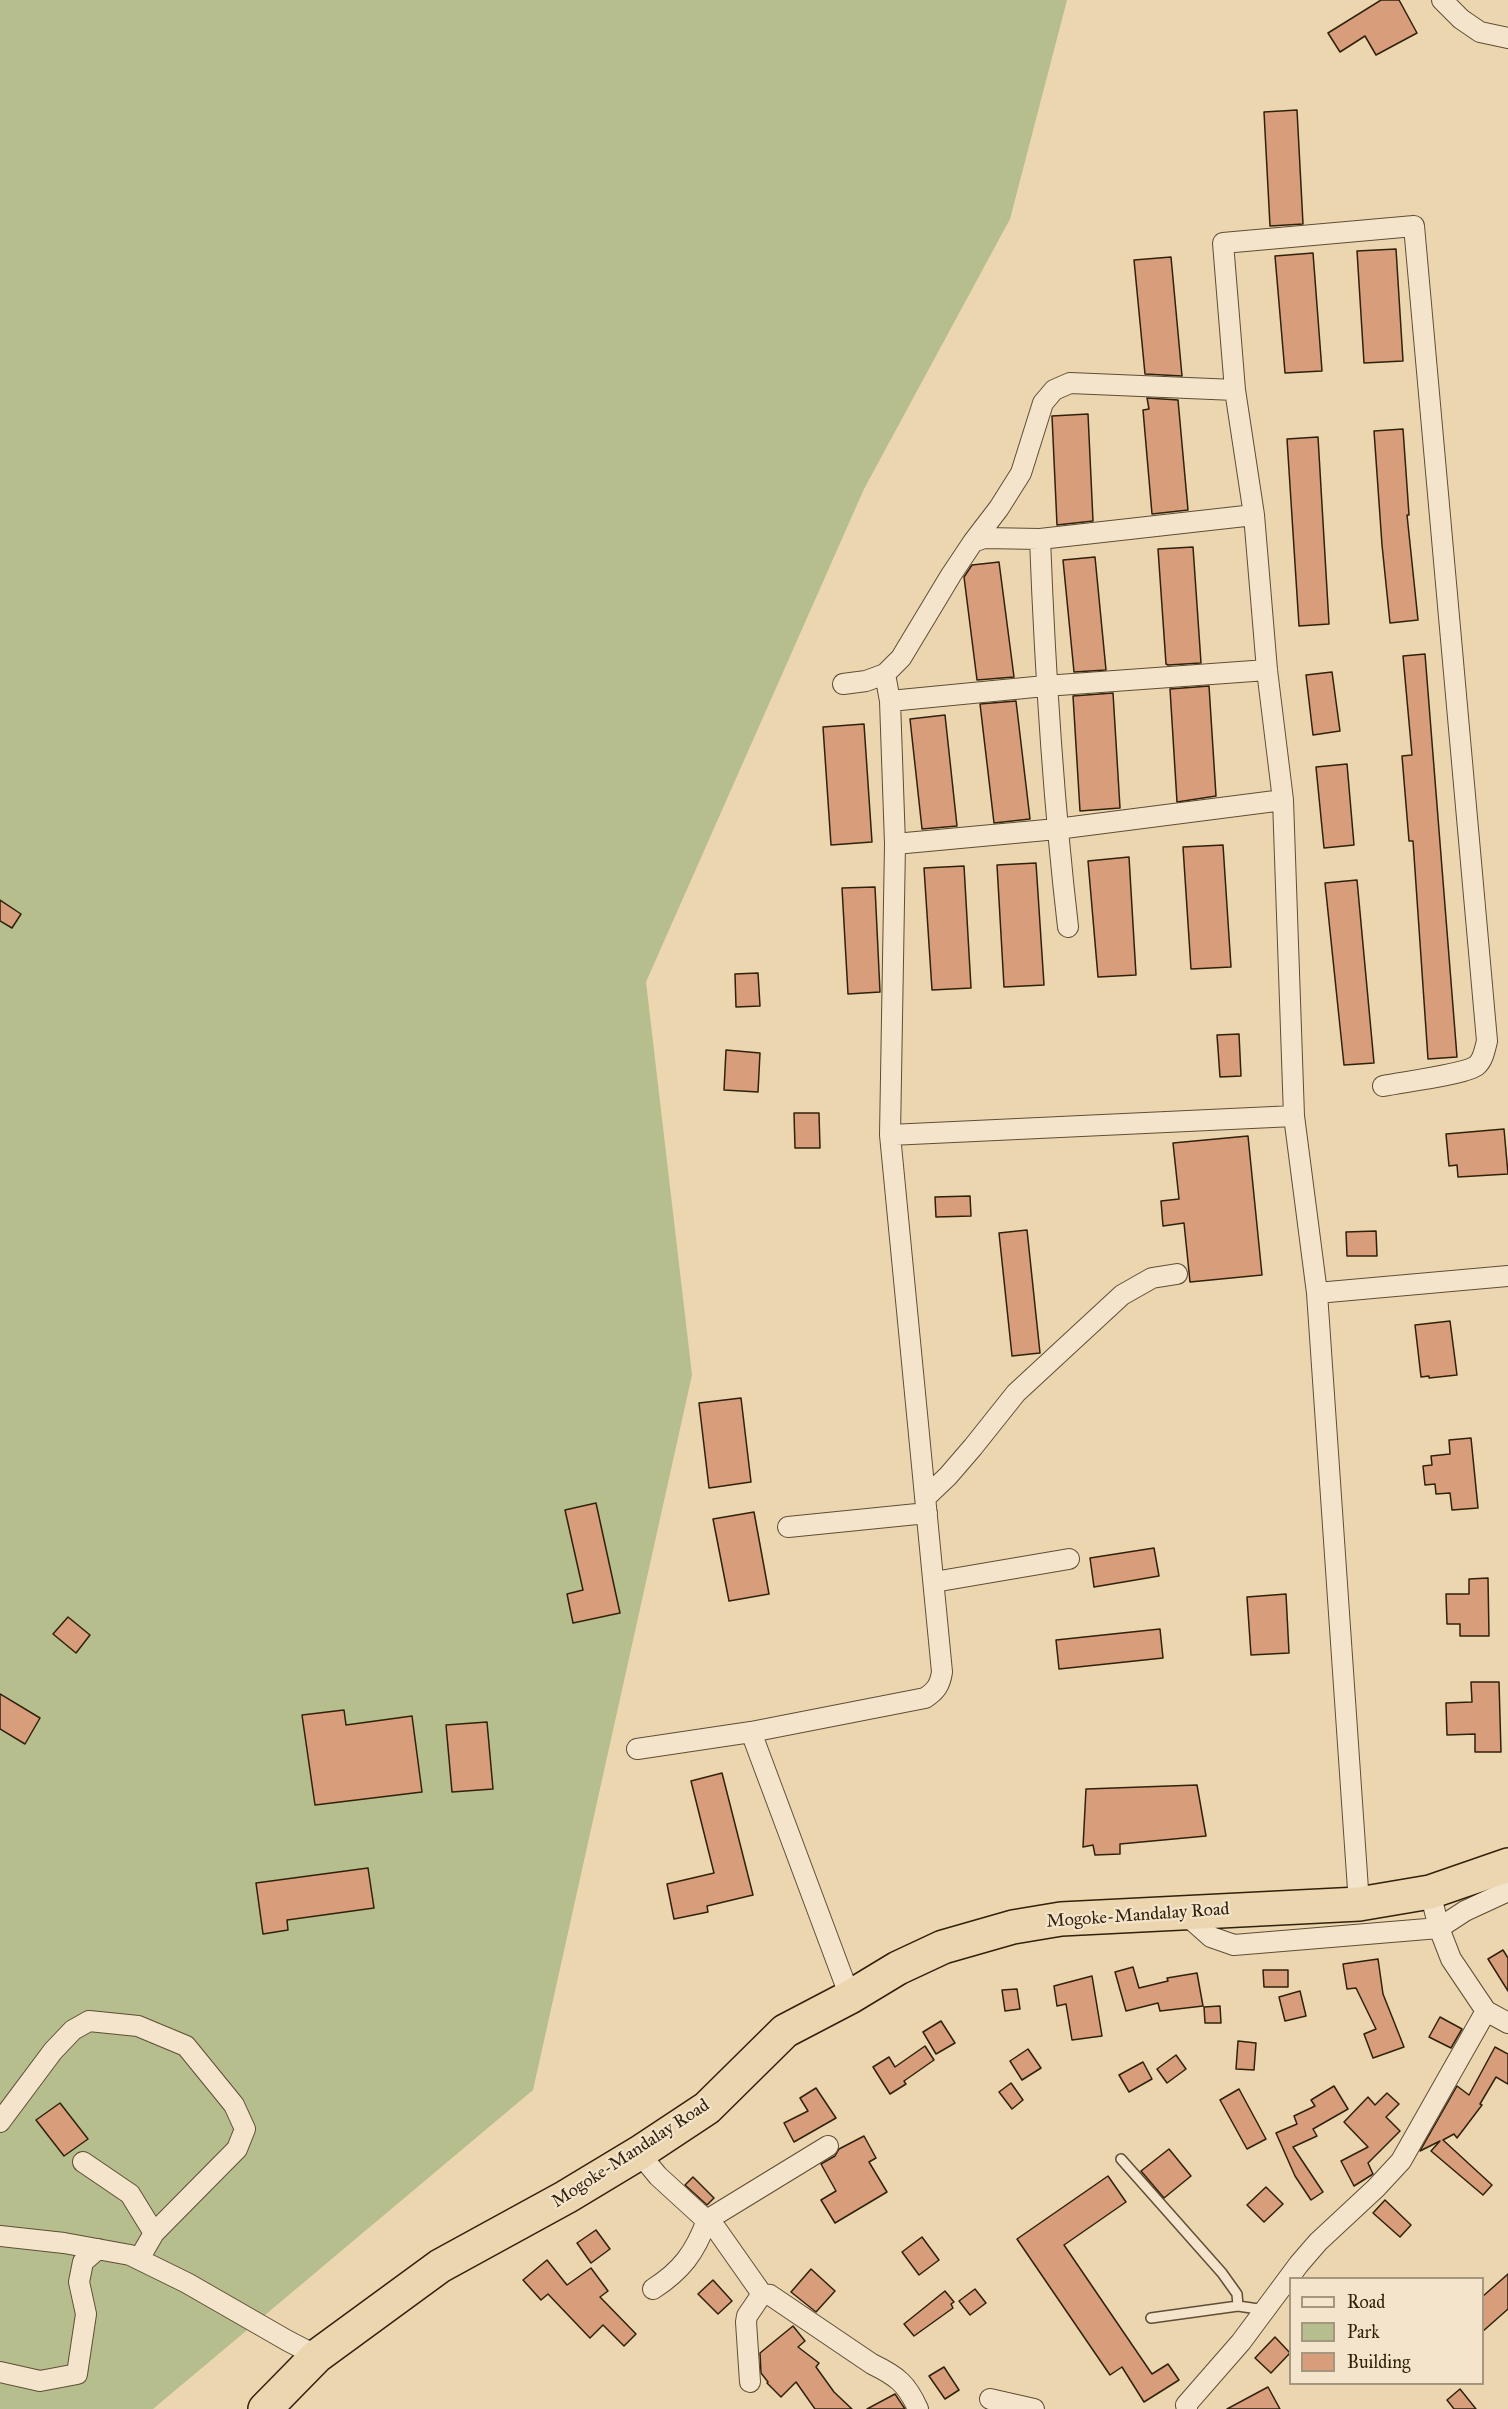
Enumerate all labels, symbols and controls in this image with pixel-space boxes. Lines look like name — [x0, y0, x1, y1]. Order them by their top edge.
street label: Mogoke-Mandalay Road — [1046, 1899, 1230, 1933]
street label: Mogoke-Mandalay Road — [548, 2095, 714, 2213]
legend — [1289, 2277, 1484, 2385]
text: Road — [1347, 2291, 1385, 2313]
text: Park — [1347, 2321, 1380, 2343]
text: Building — [1347, 2351, 1410, 2373]

